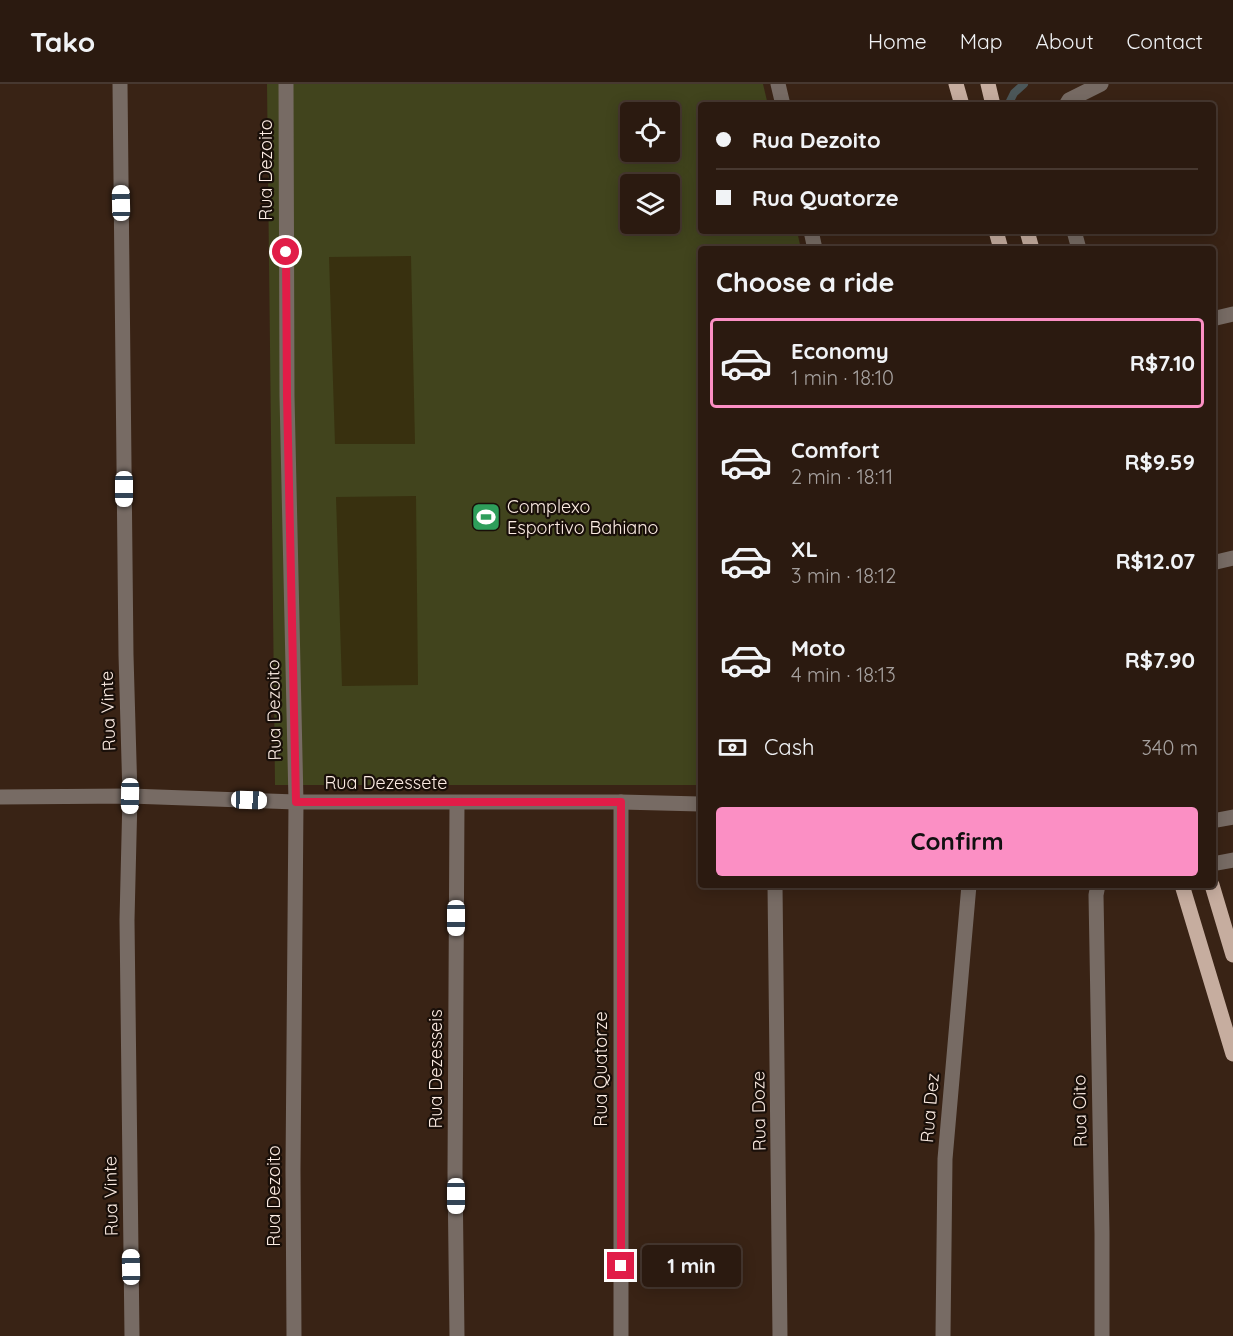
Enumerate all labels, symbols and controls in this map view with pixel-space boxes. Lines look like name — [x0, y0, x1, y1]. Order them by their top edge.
text: Tako — [30, 24, 95, 59]
text: Home — [868, 28, 927, 54]
text: Map — [960, 28, 1003, 54]
text: About — [1036, 28, 1094, 54]
text: Contact — [1127, 28, 1203, 54]
map controls — [620, 102, 680, 234]
button: locate — [620, 102, 680, 162]
street label: Rua Dezoito — [254, 119, 277, 221]
text: Rua Dezoito — [752, 126, 881, 154]
button: layers — [620, 174, 680, 234]
text: Rua Quatorze — [752, 184, 899, 212]
car — [112, 185, 130, 221]
route start — [272, 238, 299, 265]
text: Choose a ride — [716, 265, 894, 299]
icon: car — [719, 336, 773, 390]
text: Economy — [791, 337, 889, 365]
text: R$7.10 — [1130, 349, 1195, 377]
text: 1 min · 18:10 — [791, 365, 894, 390]
icon: car — [719, 435, 773, 489]
text: Comfort — [791, 436, 880, 464]
text: R$9.59 — [1124, 448, 1195, 476]
text: 2 min · 18:11 — [791, 464, 893, 489]
car — [115, 471, 133, 507]
place label: Complexo Esportivo Bahiano — [507, 495, 658, 539]
sports icon: Complexo Esportivo Bahiano — [470, 501, 502, 533]
icon: car — [719, 534, 773, 588]
text: XL — [791, 535, 818, 563]
text: R$12.07 — [1115, 547, 1195, 575]
text: 3 min · 18:12 — [791, 563, 896, 588]
icon: car — [719, 633, 773, 687]
text: Moto — [791, 634, 845, 662]
text: R$7.90 — [1125, 646, 1195, 674]
street label: Rua Dezoito — [261, 659, 286, 761]
text: 4 min · 18:13 — [791, 662, 896, 687]
street label: Rua Vinte — [95, 670, 120, 752]
icon: cash — [716, 731, 749, 764]
text: Cash — [764, 733, 815, 761]
text: 340 m — [1141, 735, 1198, 760]
street label: Rua Dezessete — [324, 771, 448, 794]
car — [121, 778, 139, 814]
car — [231, 790, 267, 810]
button: Confirm — [716, 807, 1198, 876]
car — [447, 900, 465, 936]
street label: Rua Dezesseis — [424, 1009, 447, 1129]
street label: Rua Quatorze — [589, 1011, 612, 1127]
street label: Rua Doze — [746, 1071, 771, 1151]
street label: Rua Dez — [915, 1072, 944, 1144]
street label: Rua Oito — [1067, 1075, 1092, 1147]
street label: Rua Dezoito — [262, 1145, 285, 1247]
street label: Rua Vinte — [98, 1156, 123, 1236]
car — [447, 1178, 465, 1214]
callout: 1 min — [642, 1245, 741, 1287]
car — [122, 1249, 140, 1285]
route end — [607, 1252, 634, 1279]
text: 1 min — [667, 1253, 716, 1278]

